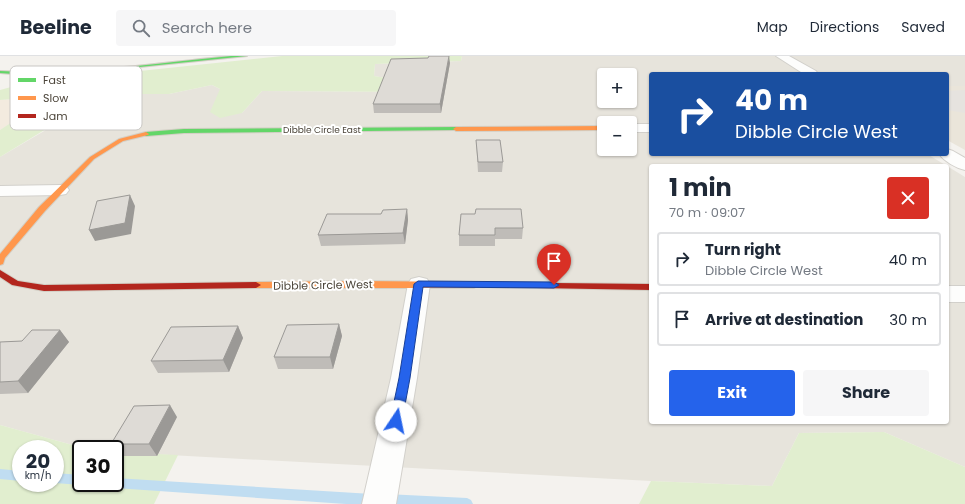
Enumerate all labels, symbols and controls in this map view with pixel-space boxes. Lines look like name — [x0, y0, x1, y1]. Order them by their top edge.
search box — [116, 10, 396, 46]
text: Beeline — [20, 14, 92, 41]
icon: search — [130, 17, 152, 39]
text: Search here — [162, 17, 252, 38]
text: Map — [757, 17, 788, 37]
text: Directions — [810, 17, 879, 37]
text: Saved — [901, 17, 945, 37]
legend — [10, 66, 142, 130]
map controls — [597, 68, 637, 156]
button: + — [597, 68, 637, 108]
text: Fast — [43, 72, 66, 88]
text: 40 m — [735, 81, 808, 120]
icon: right — [669, 88, 721, 140]
text: Slow — [43, 90, 68, 106]
text: Jam — [43, 108, 68, 124]
button: − — [597, 116, 637, 156]
text: Dibble Circle West — [735, 119, 898, 144]
street label: Dibble Circle East — [283, 124, 361, 136]
text: 1 min — [669, 171, 732, 204]
button: close — [887, 177, 929, 219]
text: 70 m · 09:07 — [669, 203, 745, 222]
text: Turn right — [705, 239, 781, 260]
pin — [537, 244, 571, 285]
icon: right — [671, 248, 693, 270]
text: 40 m — [889, 249, 927, 270]
icon: arrive — [543, 250, 565, 272]
text: Dibble Circle West — [705, 261, 823, 280]
street label: Dibble Circle West — [273, 276, 373, 294]
icon: arrive — [671, 308, 693, 330]
text: Arrive at destination — [705, 309, 863, 330]
text: 30 m — [889, 309, 927, 330]
button: Exit — [669, 370, 795, 416]
button: Share — [803, 370, 929, 416]
position arrow — [375, 400, 417, 442]
speed limit sign: 30 — [72, 440, 124, 492]
text: 20 — [26, 447, 50, 475]
text: km/h — [25, 468, 51, 483]

